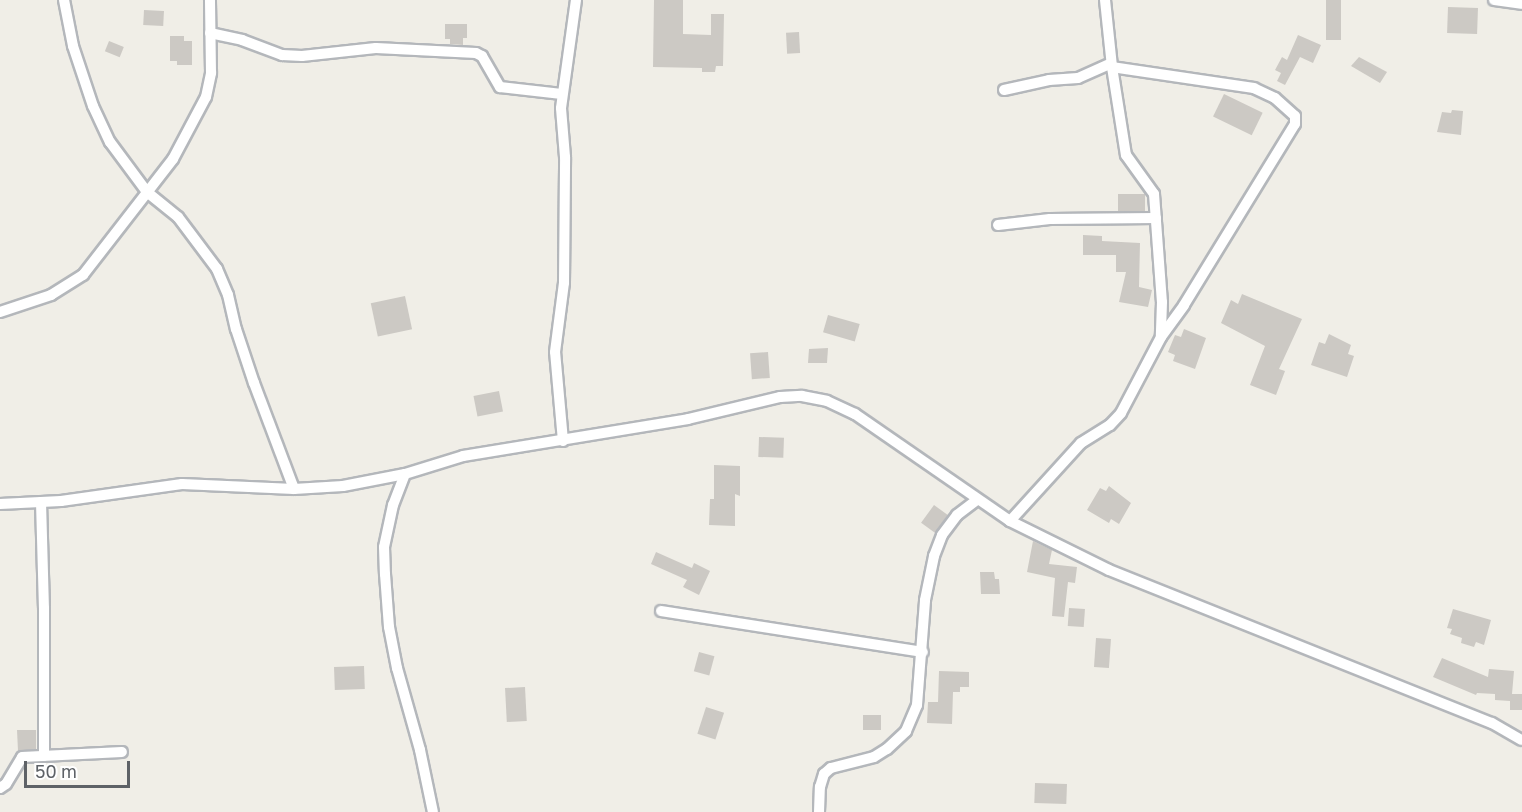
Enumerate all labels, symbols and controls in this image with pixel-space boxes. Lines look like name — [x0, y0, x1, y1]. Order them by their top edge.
scale bar — [27, 749, 134, 787]
text: 50 m — [35, 760, 77, 782]

